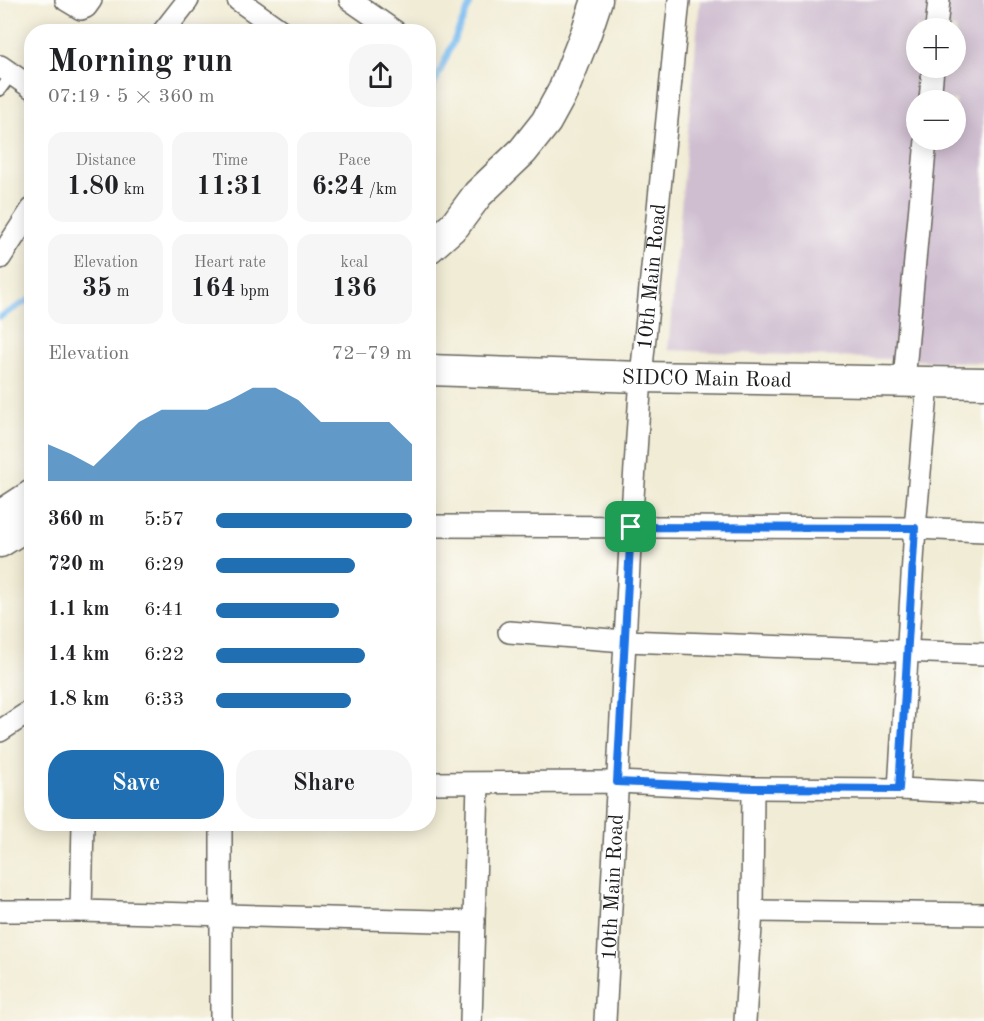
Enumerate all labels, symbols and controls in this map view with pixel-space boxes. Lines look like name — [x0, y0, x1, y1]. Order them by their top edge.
map controls — [906, 18, 966, 150]
button: + — [906, 18, 966, 78]
button: share — [349, 44, 412, 107]
text: Morning run — [48, 46, 233, 79]
text: 07:19 · 5 × 360 m — [48, 87, 215, 107]
button: − — [906, 90, 966, 150]
text: Distance — [76, 153, 136, 169]
text: Time — [212, 153, 248, 169]
text: Pace — [338, 153, 371, 169]
text: 1.80 — [67, 174, 119, 200]
text: 11:31 — [196, 174, 264, 200]
text: 6:24 — [312, 174, 364, 200]
text: km — [119, 182, 145, 198]
text: /km — [364, 182, 397, 198]
street label: 10th Main Road — [635, 203, 670, 351]
text: Elevation — [73, 255, 138, 271]
text: Heart rate — [194, 255, 266, 271]
text: kcal — [341, 255, 368, 271]
text: 35 — [82, 276, 112, 302]
text: 164 — [191, 276, 236, 302]
text: 136 — [332, 276, 377, 302]
text: m — [112, 284, 129, 300]
text: bpm — [236, 284, 269, 300]
text: Elevation — [48, 344, 129, 364]
text: 72–79 m — [332, 344, 412, 364]
street label: SIDCO Main Road — [621, 367, 792, 392]
pin — [605, 501, 656, 552]
text: 360 m — [48, 510, 104, 530]
text: 5:57 — [144, 510, 184, 530]
icon: arrive — [614, 510, 647, 543]
text: 720 m — [48, 555, 104, 575]
text: 6:29 — [144, 555, 184, 575]
text: 1.1 km — [48, 600, 110, 620]
text: 6:41 — [144, 600, 184, 620]
text: 1.4 km — [48, 645, 110, 665]
text: 6:22 — [144, 645, 184, 665]
text: 1.8 km — [48, 690, 110, 710]
text: 6:33 — [144, 690, 184, 710]
button: Save — [48, 750, 224, 819]
button: Share — [236, 750, 412, 819]
street label: 10th Main Road — [599, 813, 628, 961]

